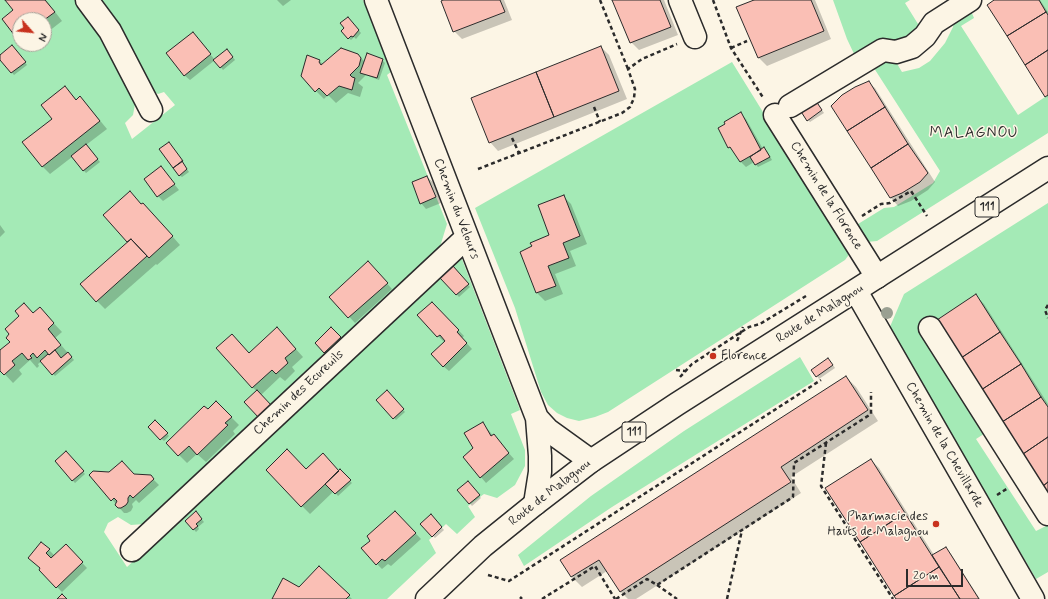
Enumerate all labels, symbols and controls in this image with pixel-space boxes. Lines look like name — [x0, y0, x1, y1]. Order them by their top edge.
north arrow — [12, 12, 52, 52]
text: N — [34, 31, 50, 43]
district label: MALAGNOU — [931, 125, 1017, 143]
street label: Chemin de la Florence — [786, 139, 866, 253]
street label: Chemin du Velours — [430, 156, 482, 262]
road number: 111 — [975, 197, 999, 217]
street label: Route de Malagnou — [774, 281, 866, 347]
street label: Chemin des Ecureuils — [251, 347, 347, 439]
place label: Florence — [721, 348, 767, 364]
marker: Florence — [708, 351, 718, 361]
street label: Chemin de la Chevillarde — [902, 380, 986, 510]
road number: 111 — [622, 422, 646, 442]
street label: Route de Malagnou — [506, 456, 594, 530]
place label: Pharmacie des Hauts de Malagnou — [828, 509, 928, 540]
marker: Pharmacie des Hauts de Malagnou — [931, 519, 941, 529]
scale bar — [908, 561, 965, 587]
text: 20 m — [913, 568, 939, 584]

